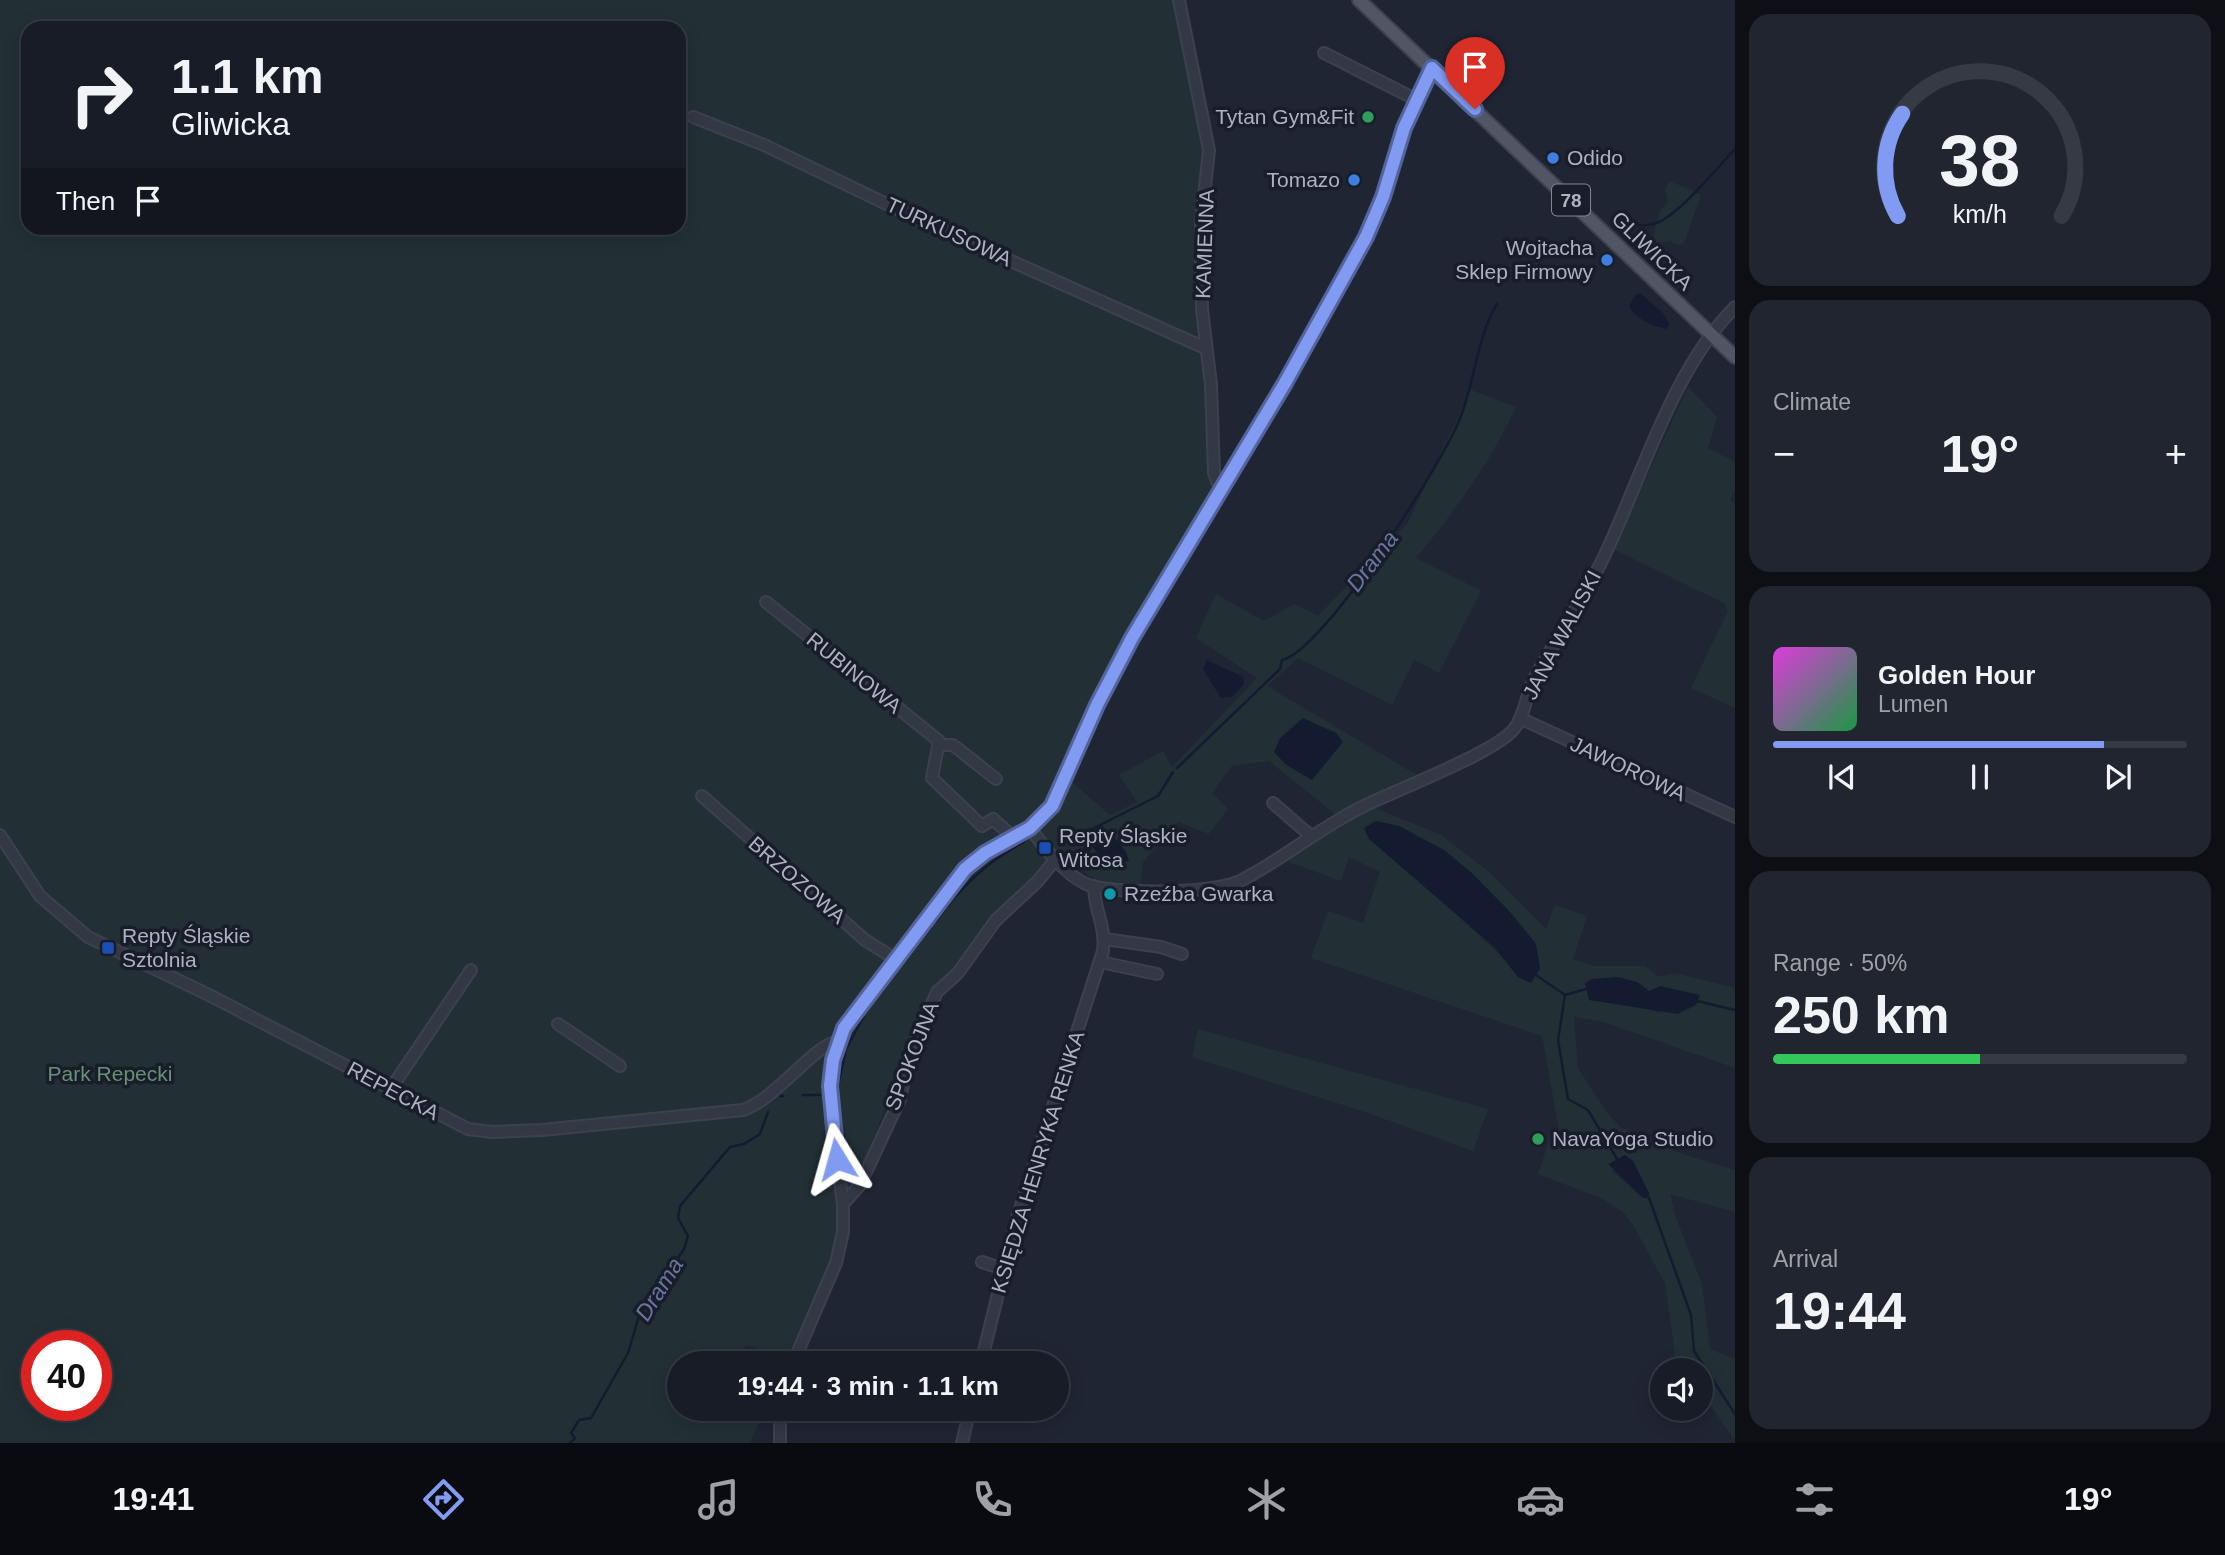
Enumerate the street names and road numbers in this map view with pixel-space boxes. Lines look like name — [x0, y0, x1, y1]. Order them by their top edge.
road number: 78 — [1552, 184, 1590, 216]
street label: KAMIENNA — [1191, 189, 1218, 299]
street label: TURKUSOWA — [883, 192, 1016, 271]
street label: GLIWICKA — [1607, 207, 1697, 295]
street label: JANA WALISKI — [1518, 566, 1605, 703]
street label: RUBINOWA — [802, 628, 906, 718]
street label: JAWOROWA — [1567, 732, 1689, 805]
street label: BRZOZOWA — [744, 831, 850, 928]
street label: SPOKOJNA — [880, 998, 943, 1113]
street label: KSIĘDZA HENRYKA RENKA — [987, 1028, 1088, 1296]
street label: REPECKA — [344, 1057, 443, 1124]

